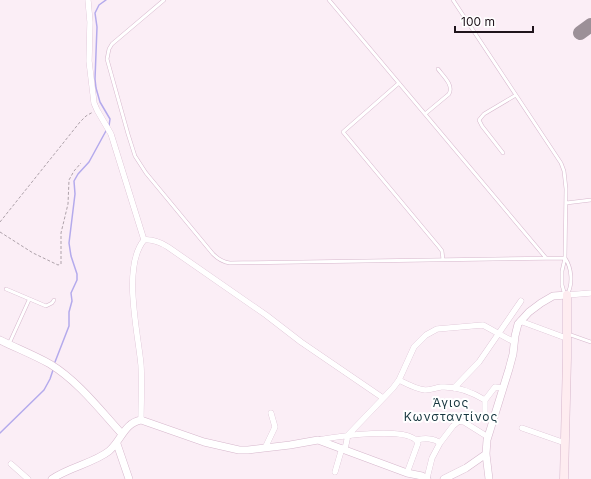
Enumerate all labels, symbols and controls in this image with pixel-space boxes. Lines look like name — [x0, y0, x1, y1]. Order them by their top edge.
scale bar — [455, 8, 533, 34]
text: 100 m — [461, 14, 495, 29]
district label: Άγιος Κωνσταντίνος — [404, 395, 498, 424]

